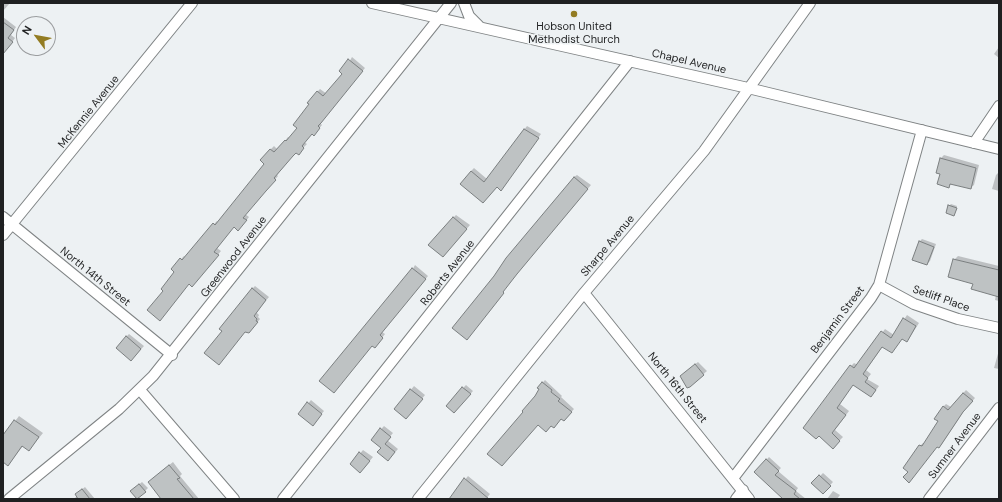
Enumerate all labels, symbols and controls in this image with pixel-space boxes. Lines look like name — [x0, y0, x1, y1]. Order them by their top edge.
marker: Hobson United Methodist Church — [569, 9, 579, 19]
north arrow — [16, 16, 56, 56]
place label: Hobson United Methodist Church — [528, 20, 620, 46]
text: N — [19, 23, 35, 37]
street label: Chapel Avenue — [650, 47, 728, 77]
street label: McKennie Avenue — [56, 73, 122, 151]
street label: Sharpe Avenue — [578, 213, 638, 279]
street label: Greenwood Avenue — [198, 214, 270, 300]
street label: Roberts Avenue — [418, 237, 478, 309]
street label: North 14th Street — [57, 245, 133, 309]
street label: Setliff Place — [911, 283, 971, 315]
street label: Benjamin Street — [808, 284, 868, 356]
street label: North 16th Street — [645, 350, 709, 426]
street label: Sumner Avenue — [926, 410, 984, 482]

